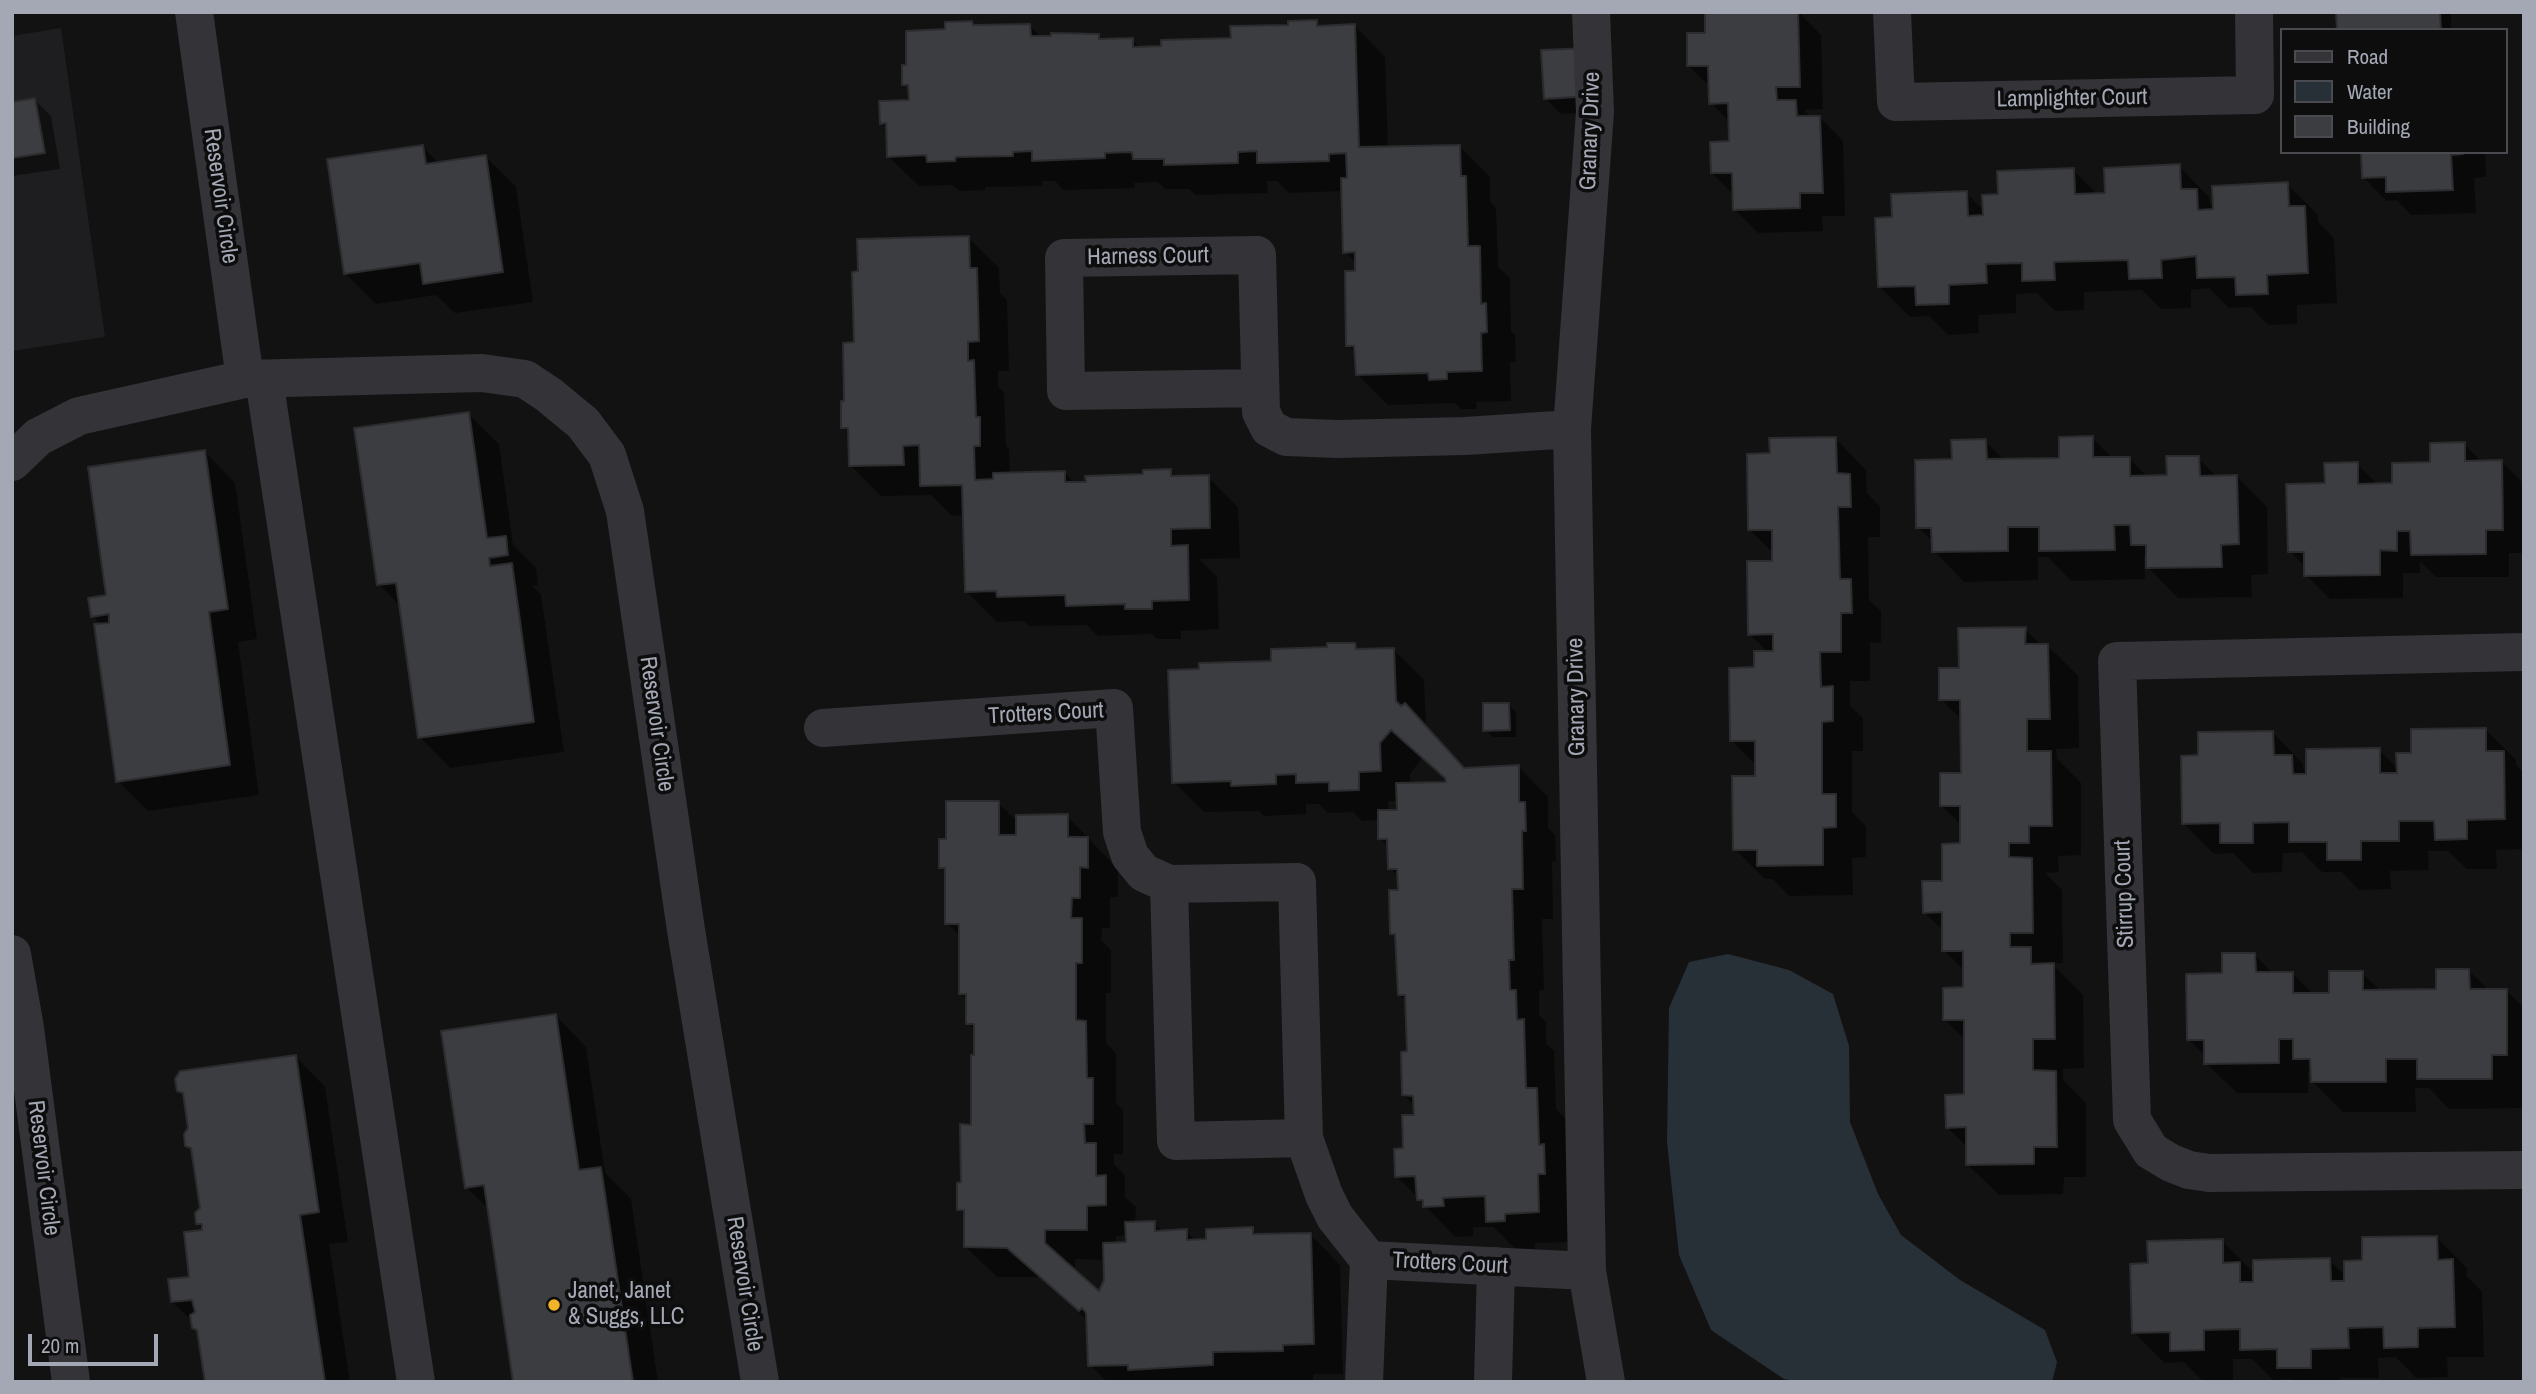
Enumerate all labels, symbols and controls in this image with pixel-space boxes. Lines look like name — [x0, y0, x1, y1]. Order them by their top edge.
legend — [2280, 28, 2508, 154]
text: Road — [2347, 42, 2388, 71]
street label: Granary Drive — [1575, 71, 1607, 191]
text: Water — [2347, 77, 2392, 106]
street label: Lamplighter Court — [1996, 84, 2148, 114]
text: Building — [2347, 112, 2410, 141]
street label: Reservoir Circle — [197, 127, 243, 265]
street label: Harness Court — [1087, 242, 1209, 272]
street label: Granary Drive — [1562, 638, 1592, 756]
street label: Reservoir Circle — [633, 655, 679, 793]
street label: Trotters Court — [988, 697, 1104, 731]
street label: Stirrup Court — [2109, 840, 2141, 948]
street label: Reservoir Circle — [21, 1099, 65, 1237]
street label: Reservoir Circle — [720, 1215, 768, 1353]
street label: Trotters Court — [1392, 1247, 1508, 1281]
place label: Janet, Janet & Suggs, LLC — [568, 1278, 684, 1332]
marker: Janet, Janet & Suggs, LLC — [546, 1297, 562, 1313]
scale bar — [32, 1320, 161, 1364]
text: 20 m — [41, 1331, 79, 1360]

